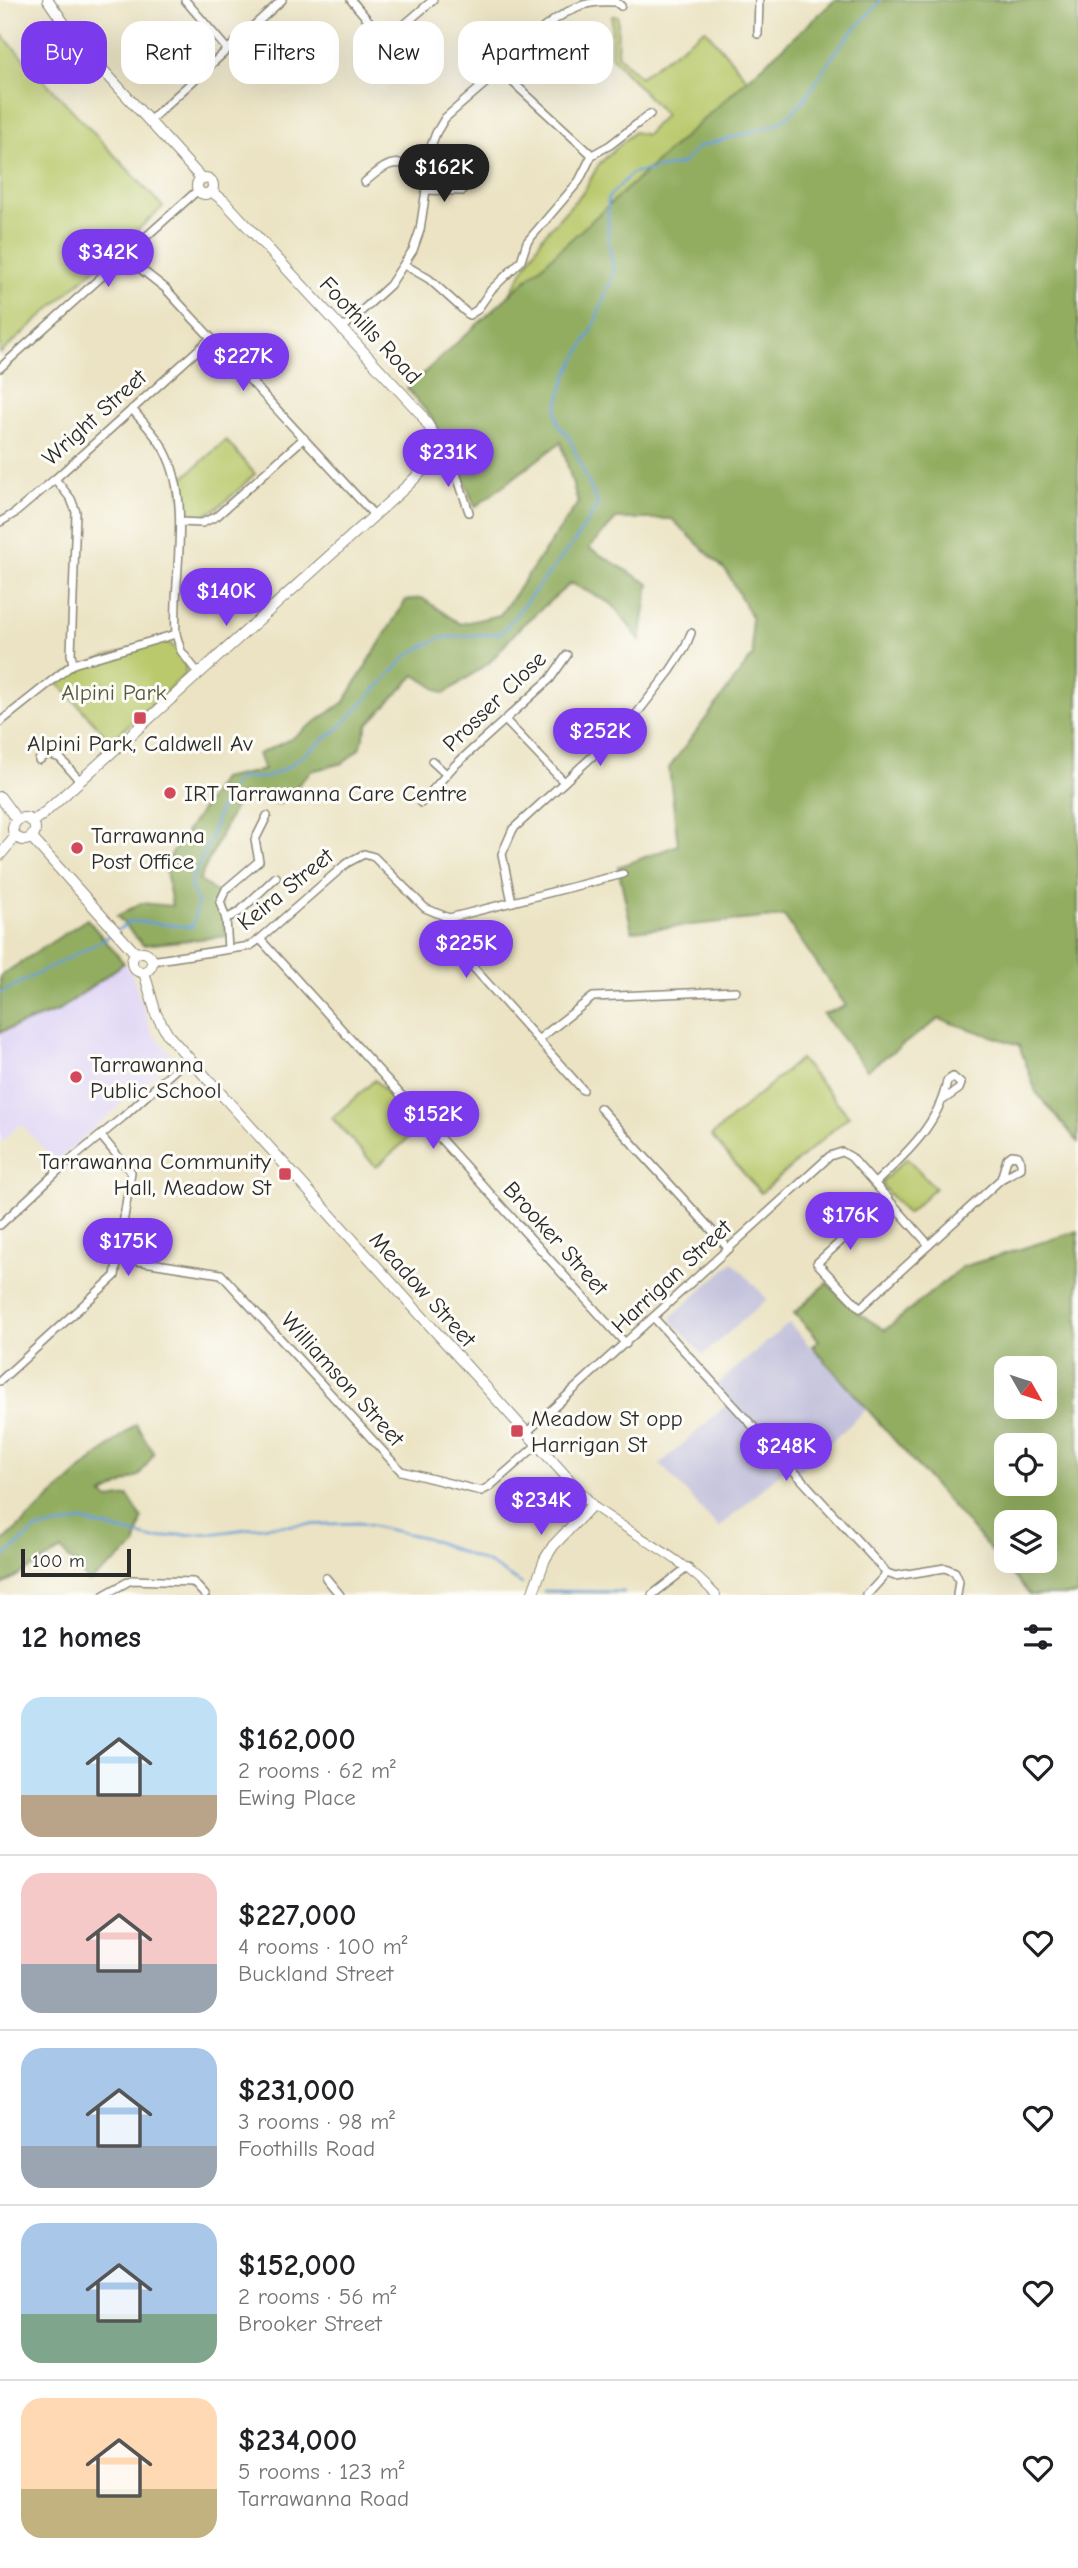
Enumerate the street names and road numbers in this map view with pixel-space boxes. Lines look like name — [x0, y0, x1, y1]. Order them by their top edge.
street label: Foothills Road — [314, 271, 427, 390]
street label: Wright Street — [37, 363, 153, 471]
street label: Prosser Close — [437, 645, 552, 757]
street label: Keira Street — [232, 842, 340, 936]
street label: Brooker Street — [497, 1176, 615, 1302]
street label: Harrigan Street — [606, 1213, 738, 1339]
street label: Meadow Street — [364, 1226, 482, 1354]
street label: Williamson Street — [275, 1307, 411, 1453]

